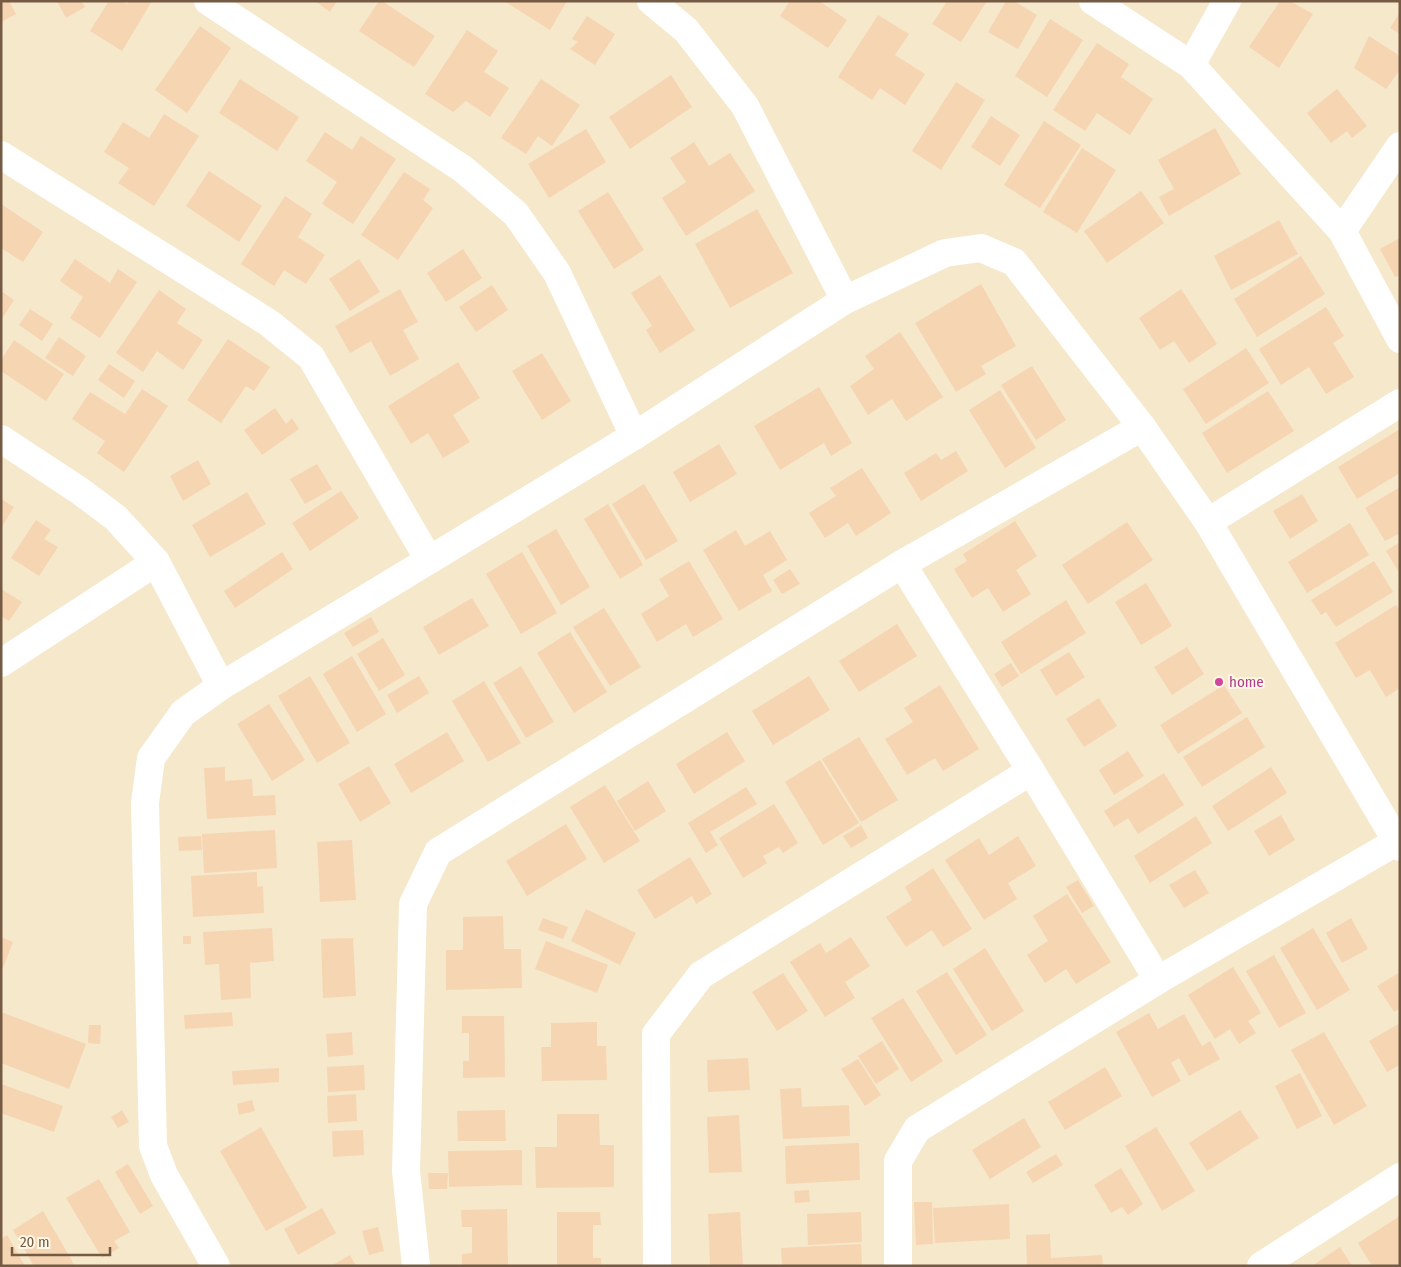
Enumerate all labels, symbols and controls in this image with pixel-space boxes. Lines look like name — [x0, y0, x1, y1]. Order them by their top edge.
place label: home — [1229, 673, 1264, 691]
marker: home — [1213, 676, 1225, 688]
scale bar — [12, 1224, 110, 1256]
text: 20 m — [20, 1233, 50, 1251]

